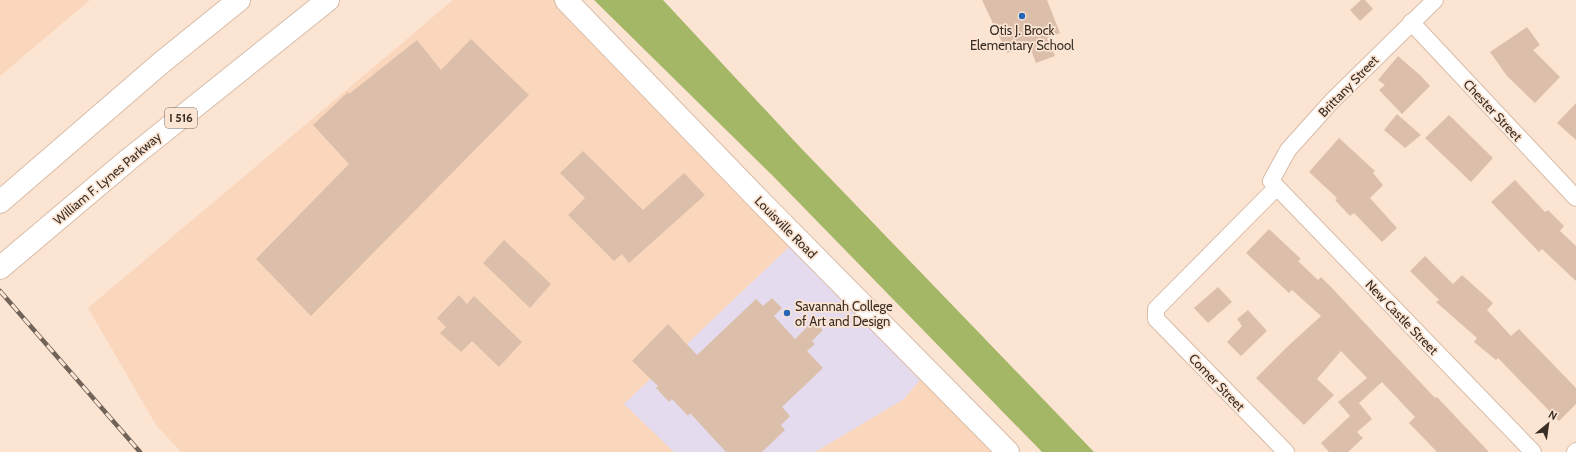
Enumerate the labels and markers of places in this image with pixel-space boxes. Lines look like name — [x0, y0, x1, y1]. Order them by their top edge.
marker: Otis J. Brock Elementary School — [1017, 11, 1027, 21]
place label: Otis J. Brock Elementary School — [970, 22, 1074, 53]
place label: Savannah College of Art and Design — [795, 298, 893, 329]
marker: Savannah College of Art and Design — [782, 308, 792, 318]

